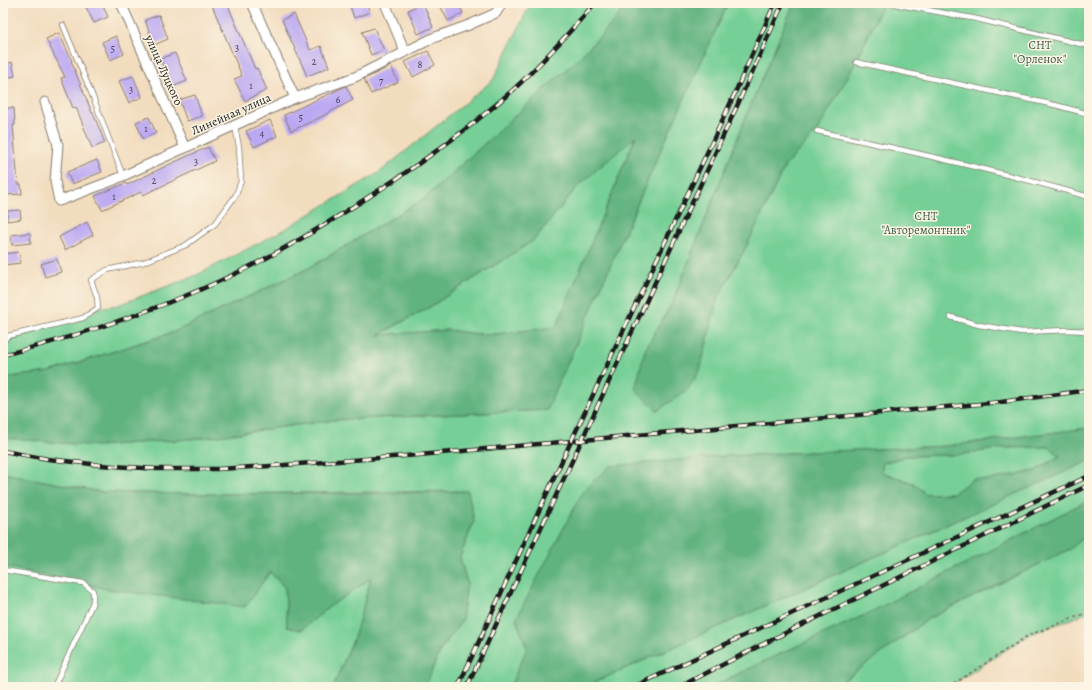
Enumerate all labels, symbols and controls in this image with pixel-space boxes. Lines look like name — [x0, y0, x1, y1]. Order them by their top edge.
street label: улица Луцкого — [141, 31, 187, 108]
park label: СНТ "Орленок" — [1014, 37, 1067, 67]
house number: 3 — [235, 41, 239, 54]
house number: 5 — [111, 42, 115, 55]
house number: 2 — [312, 55, 317, 68]
house number: 8 — [418, 58, 423, 71]
house number: 7 — [379, 74, 384, 87]
house number: 1 — [249, 79, 253, 92]
house number: 3 — [129, 83, 133, 96]
street label: Линейная улица — [189, 89, 274, 139]
house number: 6 — [336, 93, 341, 106]
house number: 5 — [299, 111, 303, 124]
house number: 1 — [144, 122, 148, 135]
house number: 4 — [260, 127, 265, 140]
house number: 3 — [194, 155, 198, 168]
house number: 2 — [152, 174, 157, 187]
house number: 1 — [112, 190, 116, 203]
park label: СНТ "Авторемонтник" — [882, 208, 971, 238]

